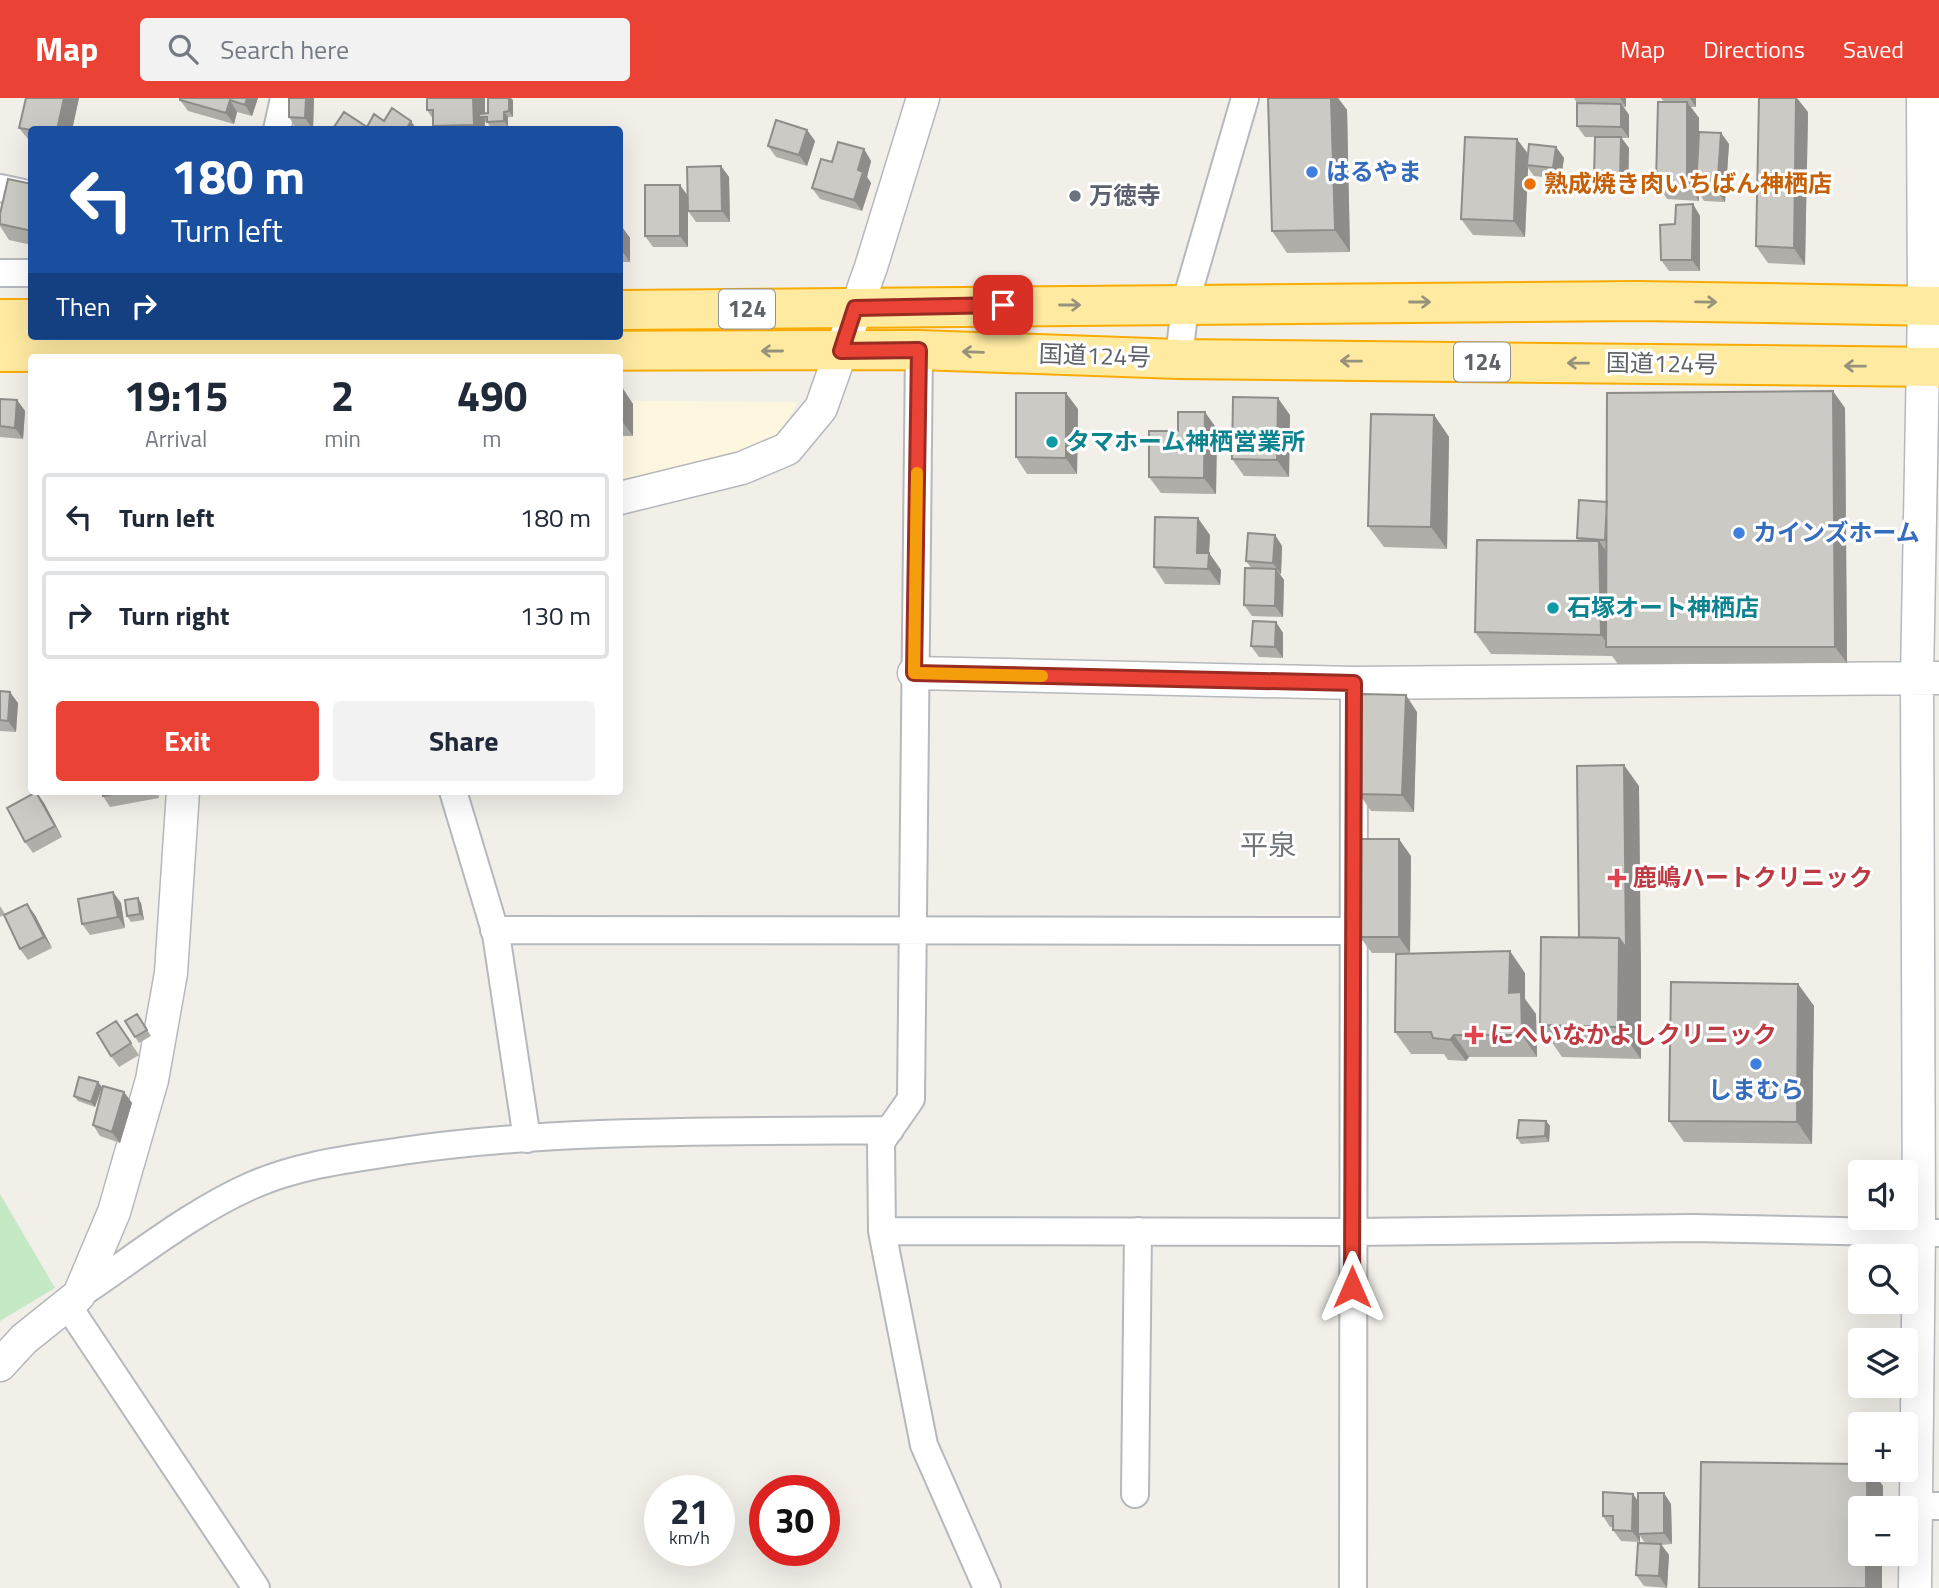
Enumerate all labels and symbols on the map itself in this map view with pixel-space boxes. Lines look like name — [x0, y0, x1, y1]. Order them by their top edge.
place label: はるやま — [1326, 153, 1422, 189]
marker: はるやま — [1304, 164, 1320, 180]
place label: 熟成焼き肉いちばん神栖店 — [1544, 165, 1832, 201]
marker: 熟成焼き肉いちばん神栖店 — [1522, 176, 1538, 192]
place label: 万徳寺 — [1089, 177, 1161, 213]
marker: 万徳寺 — [1067, 188, 1083, 204]
pin — [973, 275, 1033, 335]
road number: 124 — [719, 290, 775, 328]
one-way arrow — [1409, 295, 1432, 309]
one-way arrow — [1694, 295, 1717, 309]
one-way arrow — [1059, 298, 1082, 311]
street label: 国道124号 — [1038, 335, 1152, 375]
road number: 124 — [1454, 342, 1510, 382]
one-way arrow — [761, 344, 784, 358]
street label: 国道124号 — [1606, 344, 1718, 382]
one-way arrow — [962, 345, 985, 358]
one-way arrow — [1340, 354, 1363, 368]
one-way arrow — [1567, 356, 1590, 370]
one-way arrow — [1844, 359, 1867, 373]
place label: タマホーム神栖営業所 — [1066, 423, 1305, 459]
marker: タマホーム神栖営業所 — [1044, 434, 1060, 450]
place label: カインズホーム — [1753, 514, 1920, 550]
marker: カインズホーム — [1731, 525, 1747, 541]
place label: 石塚オート神栖店 — [1567, 589, 1759, 625]
marker: 石塚オート神栖店 — [1545, 600, 1561, 616]
district label: 平泉 — [1240, 823, 1296, 866]
place label: 鹿嶋ハートクリニック — [1633, 859, 1873, 895]
marker: 鹿嶋ハートクリニック — [1607, 868, 1627, 888]
place label: にへいなかよしクリニック — [1490, 1016, 1777, 1052]
marker: にへいなかよしクリニック — [1464, 1025, 1484, 1045]
marker: しまむら — [1748, 1056, 1764, 1072]
place label: しまむら — [1708, 1071, 1804, 1107]
position arrow — [1315, 1250, 1389, 1324]
speed limit sign: 30 — [749, 1475, 840, 1566]

